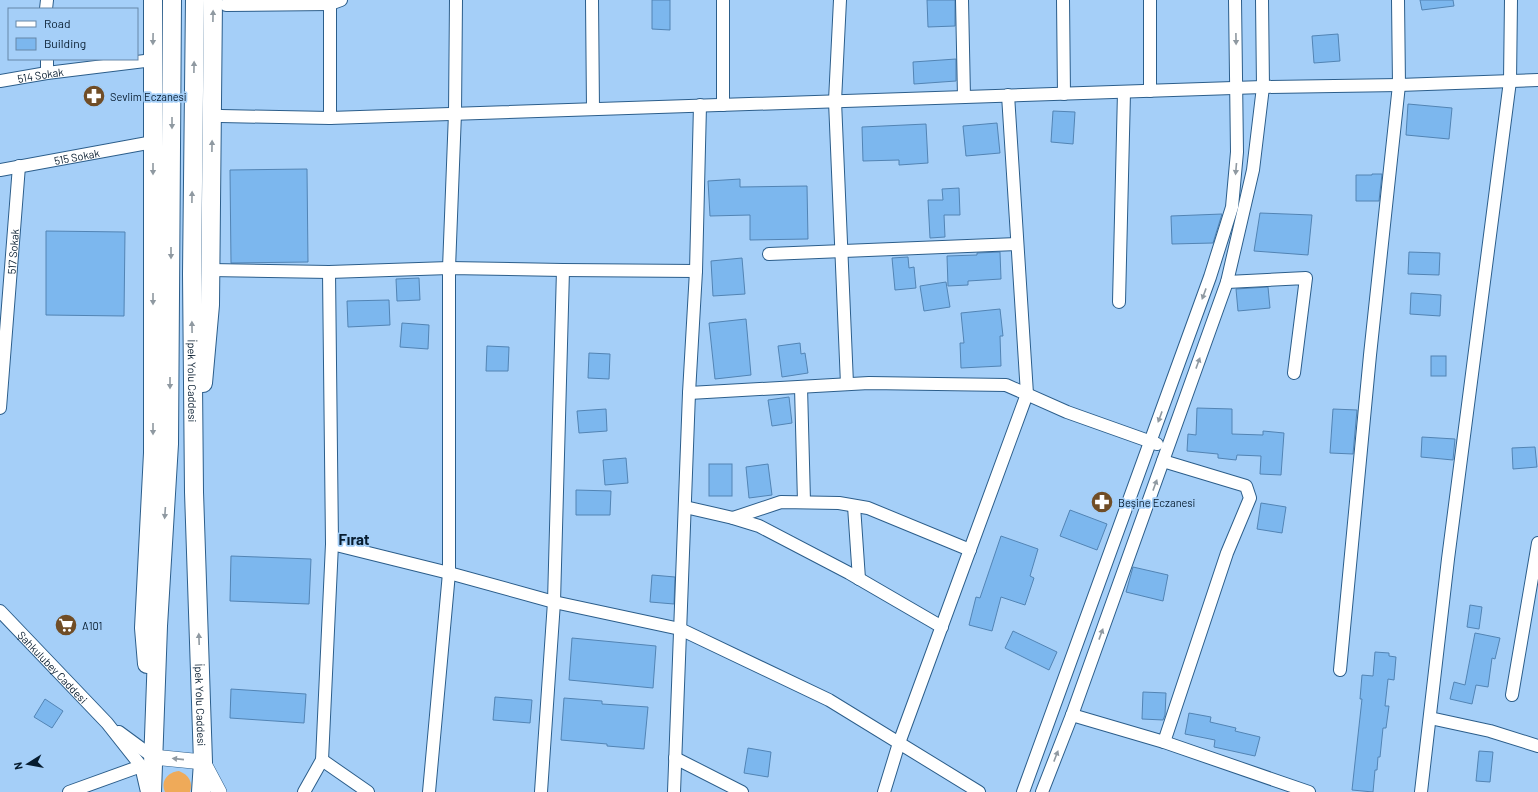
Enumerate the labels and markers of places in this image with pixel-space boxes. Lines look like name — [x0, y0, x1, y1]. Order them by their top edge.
pharmacy icon: Sevlim Eczanesi — [81, 83, 107, 109]
place label: Sevlim Eczanesi — [110, 90, 187, 103]
pharmacy icon: Beşine Eczanesi — [1089, 489, 1115, 515]
place label: Beşine Eczanesi — [1118, 496, 1196, 509]
supermarket icon: A101 — [53, 612, 79, 638]
place label: A101 — [82, 619, 102, 632]

